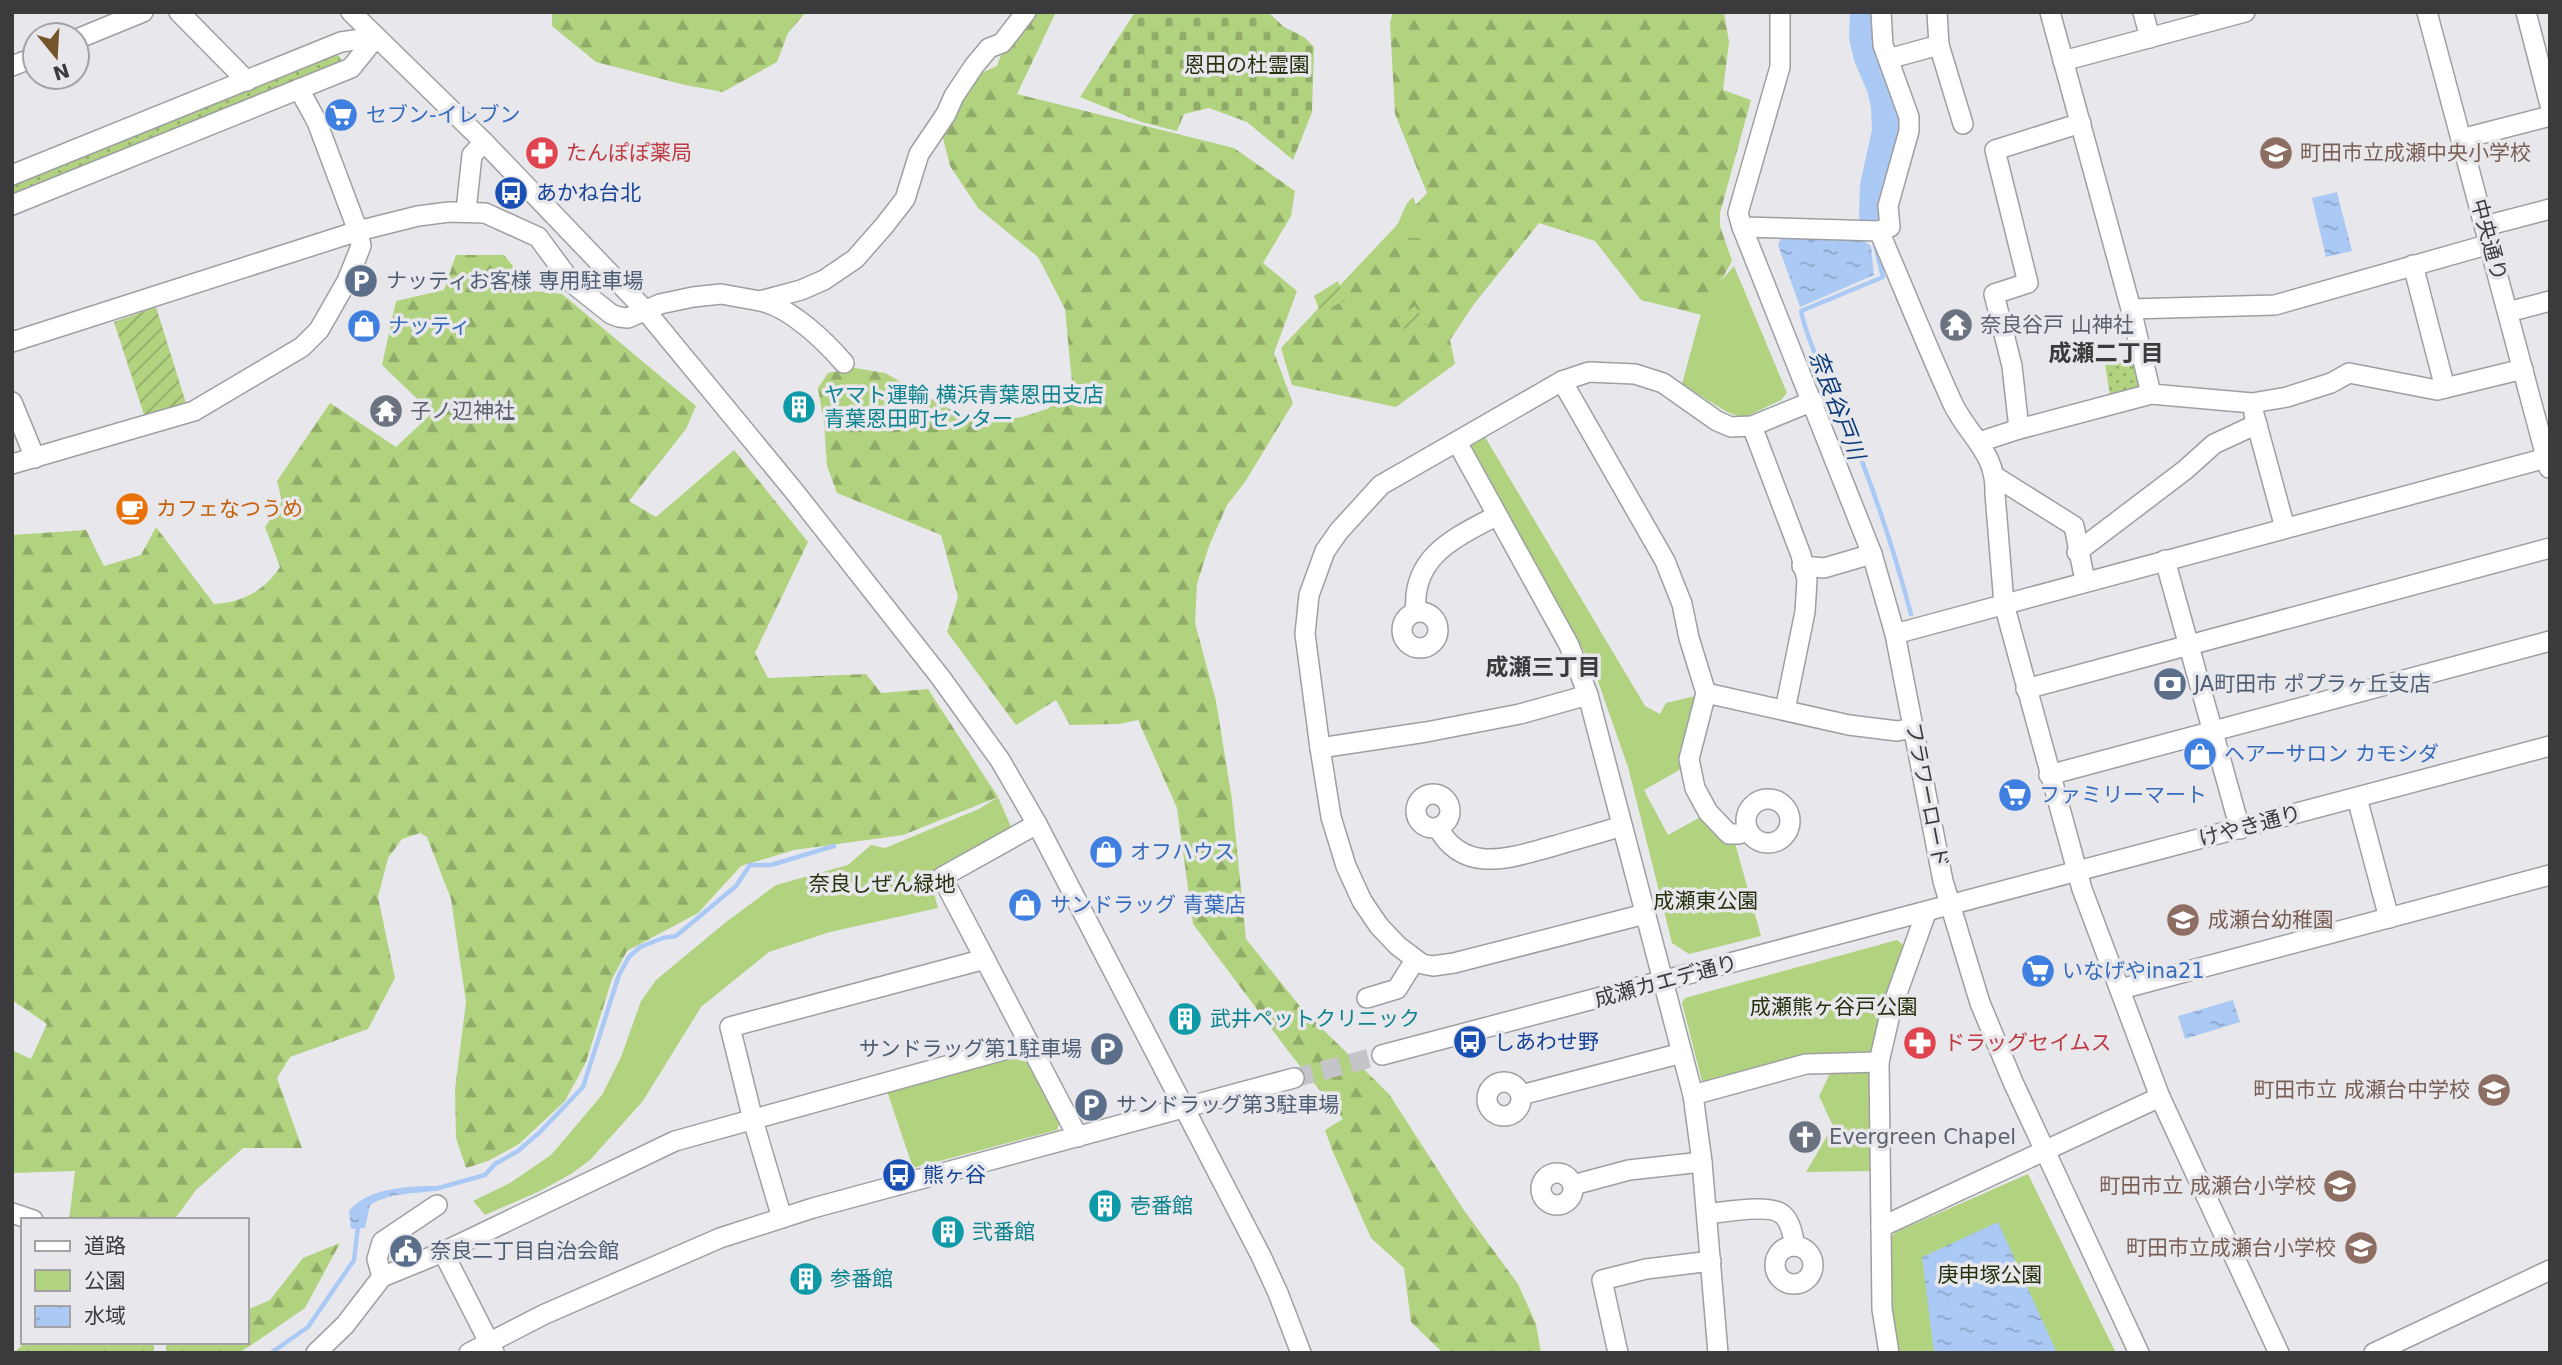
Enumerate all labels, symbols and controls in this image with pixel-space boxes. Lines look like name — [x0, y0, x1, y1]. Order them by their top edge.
north arrow — [21, 21, 91, 91]
park label: 恩田の杜霊園 — [1184, 53, 1310, 77]
text: N — [50, 59, 72, 85]
supermarket icon: セブン-イレブン — [322, 96, 360, 134]
place label: セブン-イレブン — [366, 103, 521, 127]
pharmacy icon: たんぽぽ薬局 — [523, 134, 561, 172]
school or university icon: 町田市立成瀬中央小学校 — [2257, 134, 2295, 172]
place label: たんぽぽ薬局 — [566, 141, 692, 165]
place label: 町田市立成瀬中央小学校 — [2300, 141, 2531, 165]
bus stop icon: あかね台北 — [492, 174, 530, 212]
place label: あかね台北 — [536, 181, 641, 205]
street label: 中央通り — [2467, 196, 2511, 284]
parking icon: ナッティお客様 専用駐車場 — [342, 262, 380, 300]
place label: ナッティお客様 専用駐車場 — [386, 269, 643, 293]
temple icon: 奈良谷戸 山神社 — [1937, 306, 1975, 344]
shop icon: ナッティ — [345, 307, 383, 345]
place label: 奈良谷戸 山神社 — [1980, 313, 2134, 337]
place label: ナッティ — [388, 314, 471, 338]
district label: 成瀬二丁目 — [2049, 340, 2164, 366]
water label: 奈良谷戸川 — [1804, 347, 1871, 466]
place label: ヤマト運輸 横浜青葉恩田支店 青葉恩田町センター — [824, 383, 1104, 431]
building icon: ヤマト運輸 横浜青葉恩田支店 青葉恩田町センター — [780, 388, 818, 426]
temple icon: 子ノ辺神社 — [367, 392, 405, 430]
place label: 子ノ辺神社 — [410, 399, 515, 423]
cafe icon: カフェなつうめ — [113, 490, 151, 528]
place label: カフェなつうめ — [156, 497, 303, 521]
district label: 成瀬三丁目 — [1486, 654, 1601, 680]
bank icon: JA町田市 ポプラヶ丘支店 — [2151, 665, 2189, 703]
place label: JA町田市 ポプラヶ丘支店 — [2192, 672, 2431, 696]
street label: フラワーロード — [1901, 721, 1953, 869]
shop icon: ヘアーサロン カモシダ — [2181, 735, 2219, 773]
place label: ヘアーサロン カモシダ — [2224, 742, 2439, 766]
supermarket icon: ファミリーマート — [1996, 776, 2034, 814]
place label: ファミリーマート — [2039, 783, 2207, 807]
street label: けやき通り — [2196, 801, 2304, 851]
shop icon: オフハウス — [1087, 833, 1125, 871]
place label: オフハウス — [1130, 840, 1235, 864]
park label: 奈良しぜん緑地 — [809, 872, 956, 896]
shop icon: サンドラッグ 青葉店 — [1006, 886, 1044, 924]
park label: 成瀬東公園 — [1654, 889, 1759, 913]
place label: サンドラッグ 青葉店 — [1050, 893, 1246, 917]
school or university icon: 成瀬台幼稚園 — [2164, 901, 2202, 939]
place label: 成瀬台幼稚園 — [2208, 908, 2334, 932]
street label: 成瀬カエデ通り — [1592, 950, 1740, 1012]
supermarket icon: いなげやina21 — [2019, 952, 2057, 990]
place label: いなげやina21 — [2062, 959, 2205, 983]
park label: 成瀬熊ヶ谷戸公園 — [1750, 995, 1918, 1019]
building icon: 武井ペットクリニック — [1166, 1000, 1204, 1038]
place label: 武井ペットクリニック — [1210, 1007, 1420, 1031]
bus stop icon: しあわせ野 — [1451, 1023, 1489, 1061]
pharmacy icon: ドラッグセイムス — [1901, 1024, 1939, 1062]
parking icon: サンドラッグ第1駐車場 — [1088, 1030, 1126, 1068]
place label: しあわせ野 — [1494, 1030, 1599, 1054]
place label: ドラッグセイムス — [1944, 1031, 2112, 1055]
place label: サンドラッグ第1駐車場 — [859, 1037, 1082, 1061]
school or university icon: 町田市立 成瀬台中学校 — [2475, 1071, 2513, 1109]
place label: 町田市立 成瀬台中学校 — [2253, 1078, 2470, 1102]
parking icon: サンドラッグ第3駐車場 — [1072, 1086, 1110, 1124]
place label: サンドラッグ第3駐車場 — [1116, 1093, 1339, 1117]
church icon: Evergreen Chapel — [1786, 1118, 1824, 1156]
place label: Evergreen Chapel — [1829, 1125, 2016, 1149]
bus stop icon: 熊ヶ谷 — [880, 1156, 918, 1194]
place label: 熊ヶ谷 — [923, 1163, 986, 1187]
school or university icon: 町田市立 成瀬台小学校 — [2321, 1167, 2359, 1205]
place label: 町田市立 成瀬台小学校 — [2099, 1174, 2316, 1198]
building icon: 壱番館 — [1086, 1187, 1124, 1225]
place label: 壱番館 — [1130, 1194, 1193, 1218]
building icon: 弐番館 — [929, 1213, 967, 1251]
legend — [21, 1218, 248, 1344]
place label: 弐番館 — [972, 1220, 1035, 1244]
school or university icon: 町田市立成瀬台小学校 — [2342, 1229, 2380, 1267]
public building icon: 奈良二丁目自治会館 — [387, 1232, 425, 1270]
text: 道路 — [84, 1234, 126, 1258]
place label: 町田市立成瀬台小学校 — [2126, 1236, 2336, 1260]
place label: 奈良二丁目自治会館 — [430, 1239, 619, 1263]
building icon: 参番館 — [787, 1260, 825, 1298]
park label: 庚申塚公園 — [1938, 1263, 2043, 1287]
place label: 参番館 — [830, 1267, 893, 1291]
text: 公園 — [84, 1269, 126, 1293]
text: 水域 — [84, 1304, 126, 1328]

